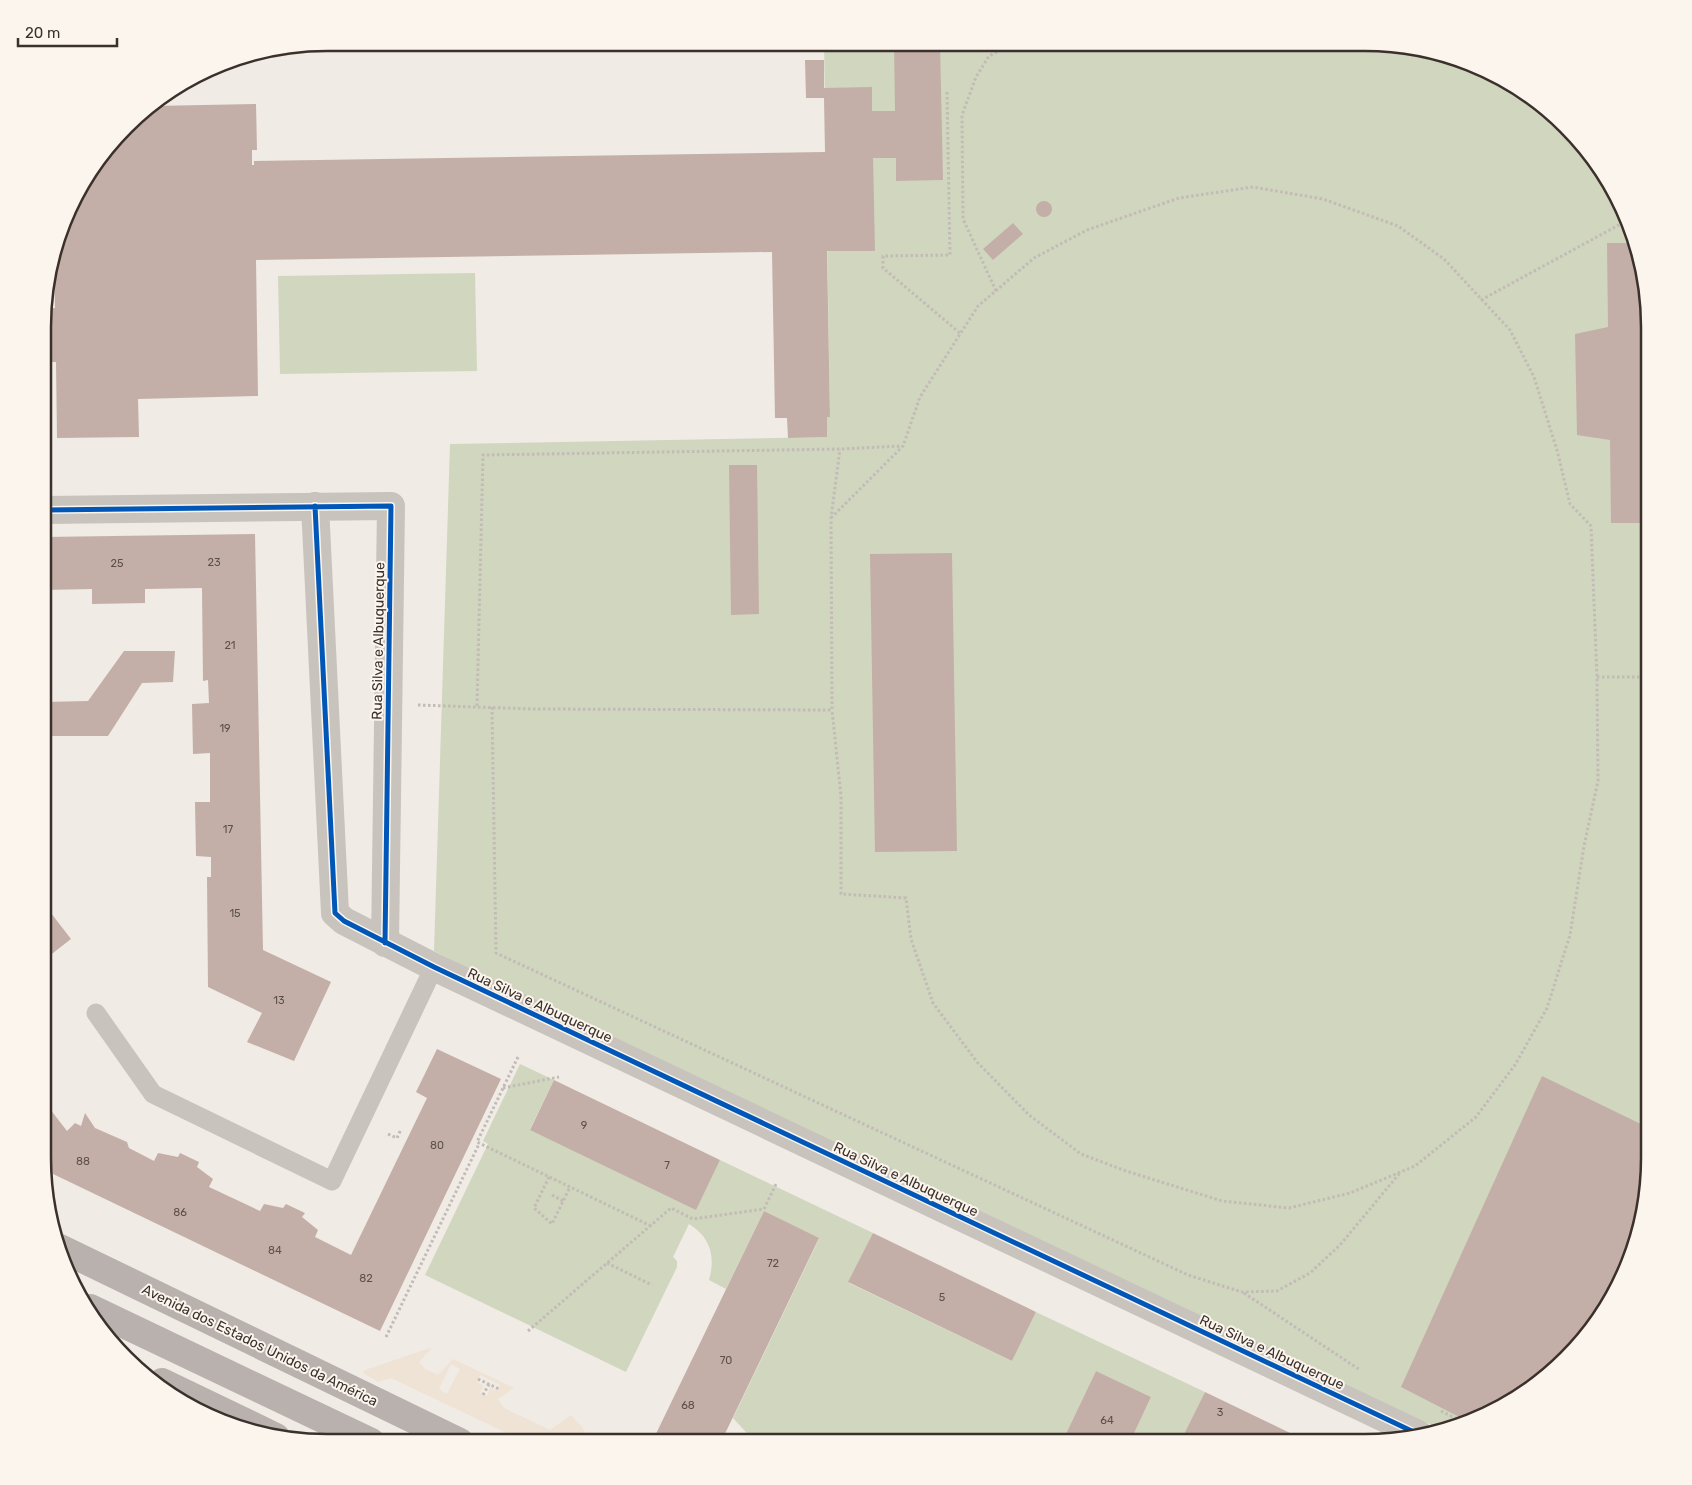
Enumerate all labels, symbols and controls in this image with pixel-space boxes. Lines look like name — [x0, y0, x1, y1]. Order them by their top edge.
scale bar — [18, 15, 116, 47]
text: 20 m — [25, 24, 60, 42]
house number: 23 — [207, 556, 221, 569]
house number: 25 — [111, 557, 124, 570]
street label: Rua Silva e Albuquerque — [369, 562, 388, 720]
house number: 21 — [224, 639, 236, 652]
house number: 19 — [219, 722, 231, 735]
house number: 17 — [223, 823, 234, 836]
house number: 15 — [229, 907, 241, 920]
street label: Rua Silva e Albuquerque — [465, 964, 615, 1047]
house number: 13 — [273, 994, 285, 1007]
house number: 9 — [581, 1119, 587, 1132]
street label: Rua Silva e Albuquerque — [831, 1138, 981, 1221]
house number: 80 — [430, 1139, 444, 1152]
house number: 88 — [76, 1155, 90, 1168]
house number: 7 — [664, 1159, 670, 1172]
house number: 86 — [173, 1206, 187, 1219]
house number: 84 — [268, 1244, 282, 1257]
house number: 72 — [767, 1257, 779, 1270]
house number: 82 — [359, 1272, 373, 1285]
street label: Avenida dos Estados Unidos da América — [139, 1281, 380, 1410]
house number: 5 — [939, 1291, 946, 1304]
street label: Rua Silva e Albuquerque — [1197, 1311, 1347, 1394]
house number: 70 — [720, 1354, 732, 1367]
house number: 68 — [681, 1399, 695, 1412]
house number: 3 — [1217, 1406, 1224, 1419]
house number: 64 — [1100, 1414, 1114, 1427]

